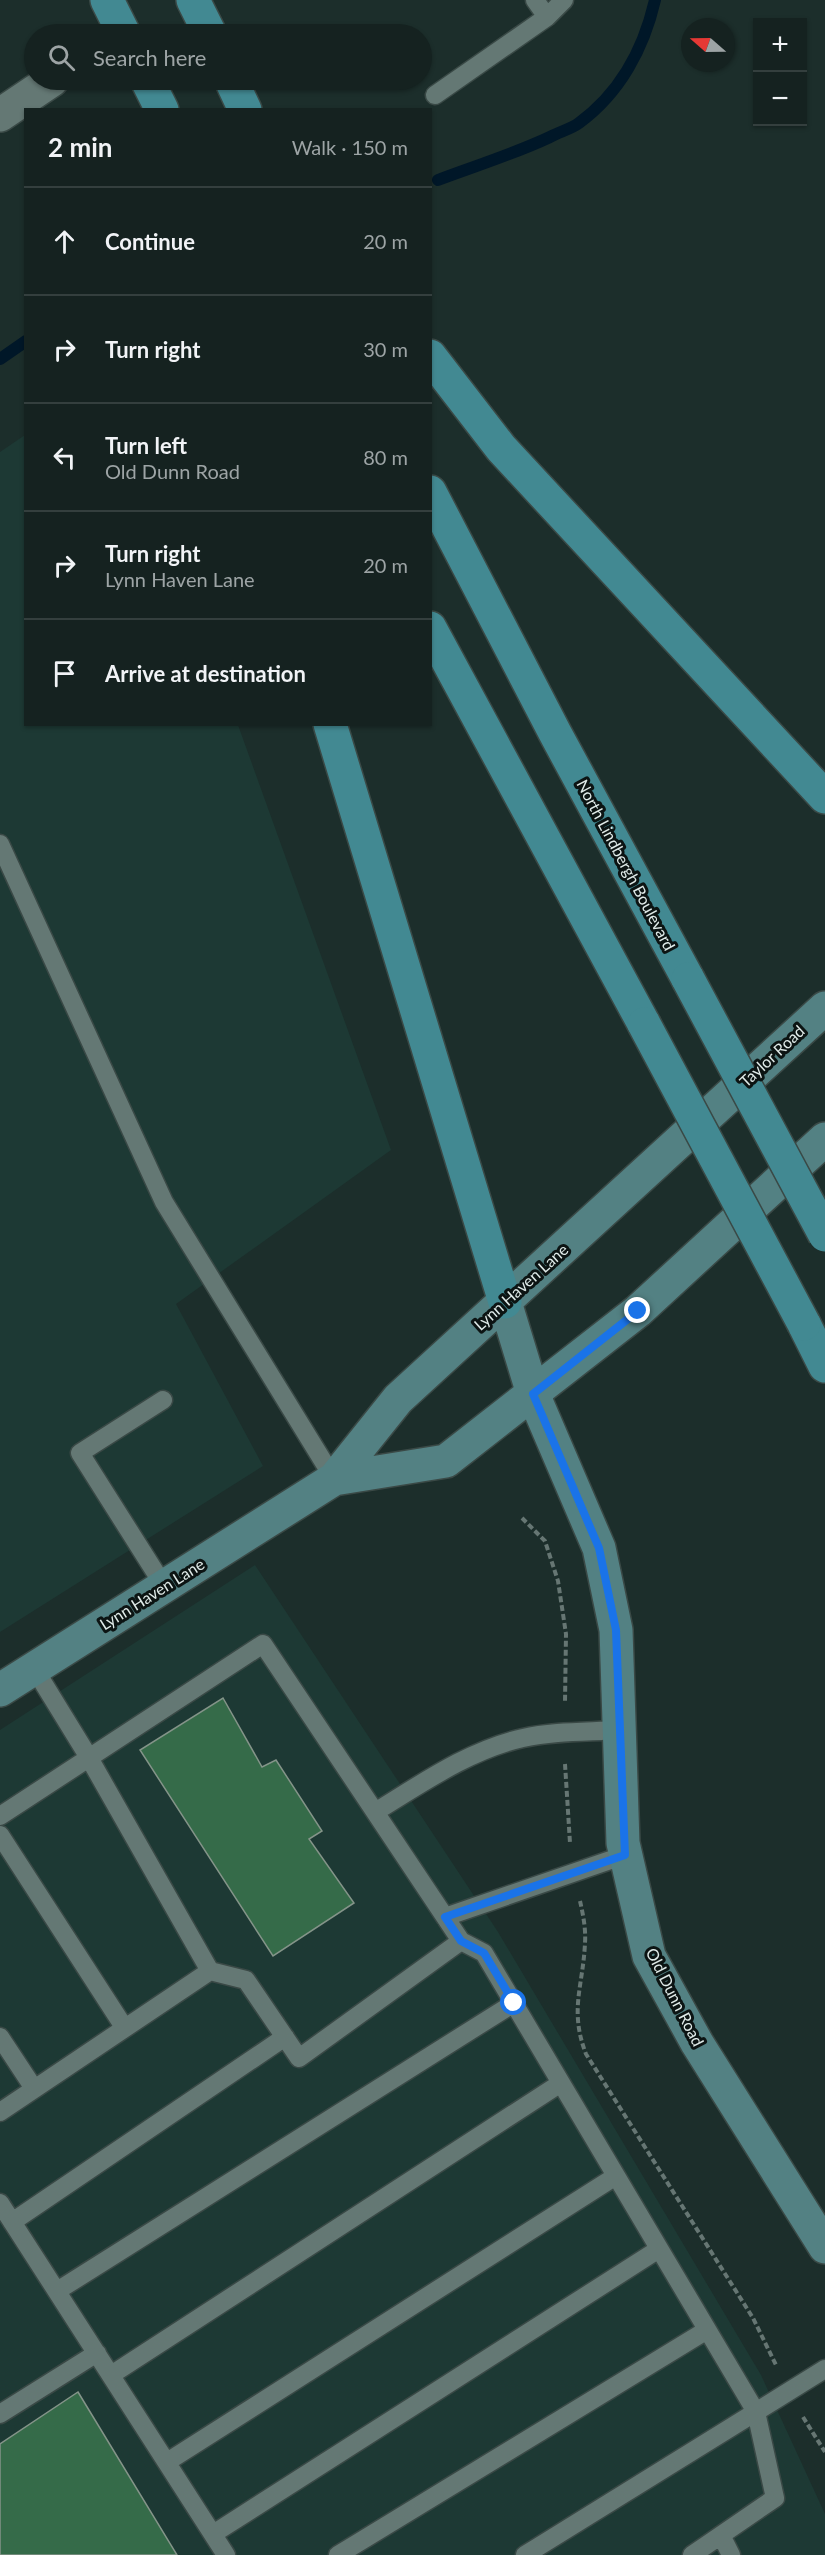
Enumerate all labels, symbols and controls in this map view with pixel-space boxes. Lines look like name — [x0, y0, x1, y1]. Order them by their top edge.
north arrow — [681, 18, 735, 72]
map controls — [753, 18, 807, 126]
button: + — [753, 18, 807, 72]
search box — [24, 24, 432, 90]
icon: search — [45, 41, 78, 74]
text: Search here — [93, 44, 206, 71]
button: − — [753, 72, 807, 126]
text: 2 min — [48, 131, 112, 163]
text: Walk · 150 m — [292, 135, 408, 159]
icon: ahead — [48, 225, 81, 258]
text: Continue — [105, 228, 195, 255]
text: 20 m — [363, 229, 408, 253]
icon: right — [48, 333, 81, 366]
text: Turn right — [105, 336, 200, 363]
text: 30 m — [363, 337, 408, 361]
text: Turn left — [105, 432, 187, 459]
icon: left — [48, 441, 81, 474]
text: 80 m — [363, 445, 408, 469]
text: Old Dunn Road — [105, 459, 240, 483]
text: Turn right — [105, 540, 200, 567]
icon: right — [48, 549, 81, 582]
text: 20 m — [363, 553, 408, 577]
text: Lynn Haven Lane — [105, 567, 255, 591]
icon: arrive — [48, 657, 81, 690]
text: Arrive at destination — [105, 660, 306, 687]
street label: North Lindbergh Boulevard — [573, 776, 680, 953]
street label: Taylor Road — [735, 1021, 808, 1090]
street label: Lynn Haven Lane — [470, 1240, 572, 1334]
route end — [624, 1297, 650, 1323]
street label: Lynn Haven Lane — [96, 1554, 208, 1633]
street label: Old Dunn Road — [642, 1944, 708, 2049]
route start — [500, 1989, 526, 2015]

